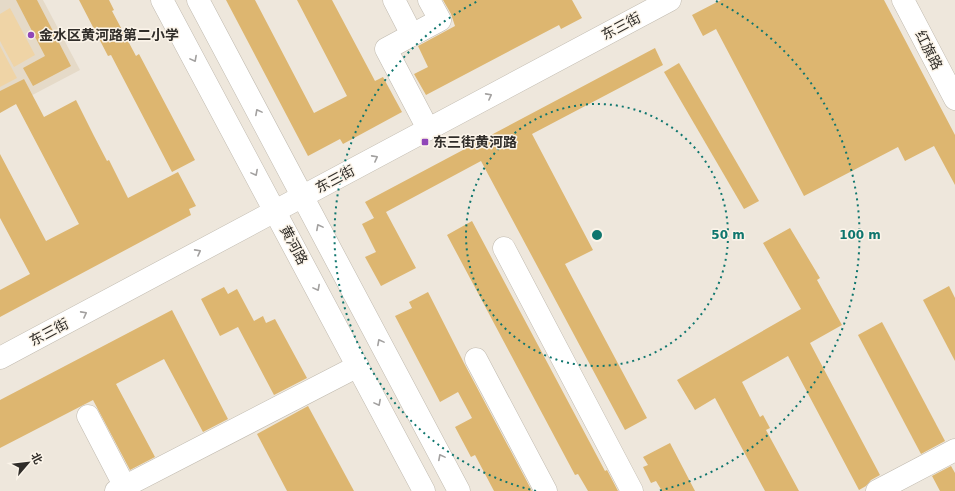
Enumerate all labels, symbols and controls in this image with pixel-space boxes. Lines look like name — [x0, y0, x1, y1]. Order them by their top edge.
street label: 东三街 — [599, 9, 643, 43]
place label: 金水区黄河路第二小学 — [39, 27, 179, 43]
street label: 红旗路 — [912, 28, 946, 72]
marker: 金水区黄河路第二小学 — [26, 30, 36, 40]
one-way arrow — [189, 55, 196, 62]
one-way arrow — [485, 94, 493, 101]
one-way arrow — [255, 109, 263, 116]
place label: 东三街黄河路 — [433, 134, 517, 150]
marker: 东三街黄河路 — [420, 137, 430, 147]
one-way arrow — [371, 155, 378, 162]
street label: 东三街 — [313, 162, 357, 196]
one-way arrow — [251, 169, 258, 177]
street label: 黄河路 — [277, 223, 311, 267]
one-way arrow — [316, 224, 324, 231]
centre of rings — [590, 228, 604, 242]
text: 50 m — [711, 228, 745, 242]
text: 100 m — [839, 228, 881, 242]
one-way arrow — [194, 249, 202, 257]
one-way arrow — [312, 284, 319, 291]
one-way arrow — [80, 311, 87, 318]
street label: 东三街 — [27, 315, 71, 349]
one-way arrow — [377, 339, 384, 346]
one-way arrow — [373, 399, 380, 406]
north arrow — [8, 443, 48, 483]
text: 北 — [28, 451, 45, 466]
one-way arrow — [438, 453, 445, 461]

